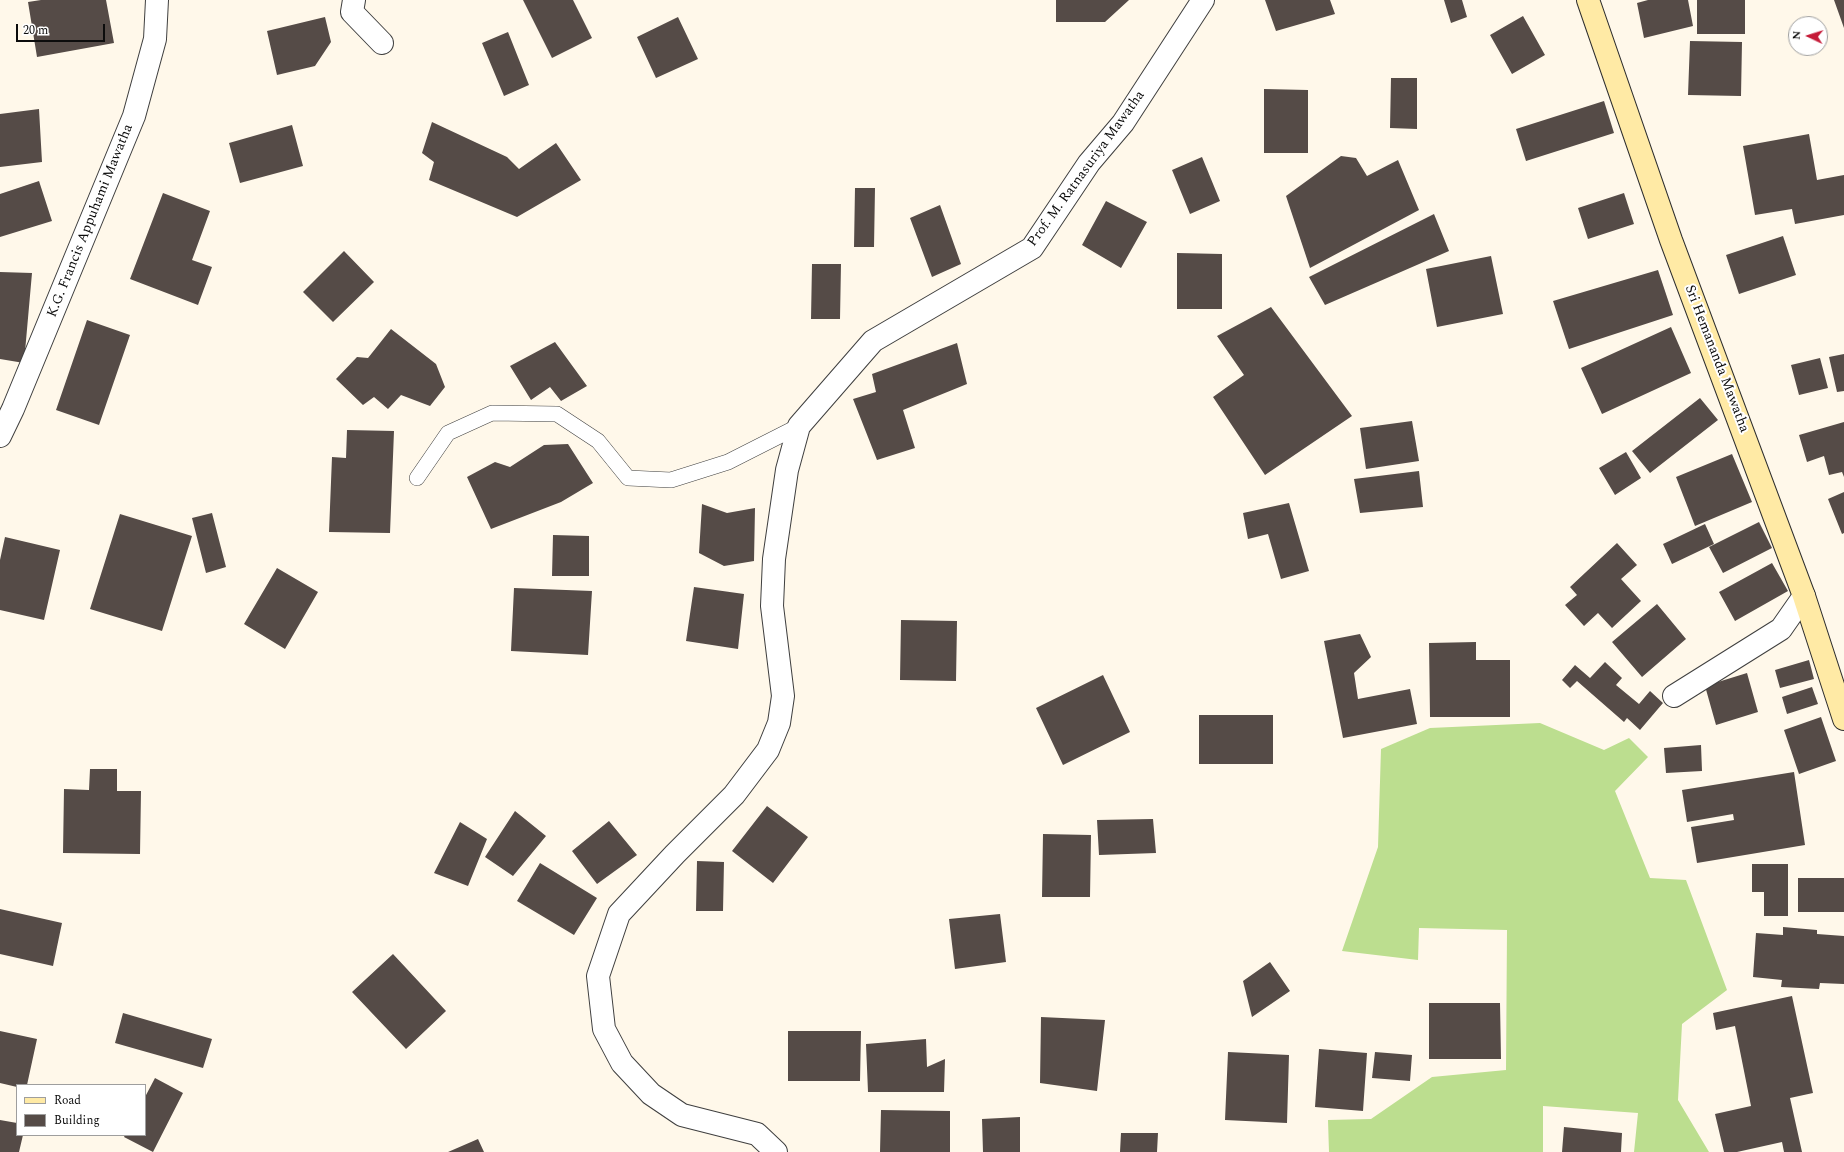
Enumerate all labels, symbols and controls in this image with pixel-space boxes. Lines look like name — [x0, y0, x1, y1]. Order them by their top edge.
scale bar — [18, 16, 107, 42]
north arrow — [1788, 16, 1828, 56]
text: 20 m — [23, 21, 48, 40]
text: N — [1788, 30, 1805, 40]
street label: Prof. M. Ratnasuriya Mawatha — [1025, 88, 1149, 250]
street label: K.G. Francis Appuhami Mawatha — [44, 122, 138, 320]
street label: Sri Hemananda Mawatha — [1680, 283, 1752, 435]
legend — [16, 1084, 146, 1136]
text: Road — [54, 1091, 81, 1110]
text: Building — [54, 1111, 100, 1130]

